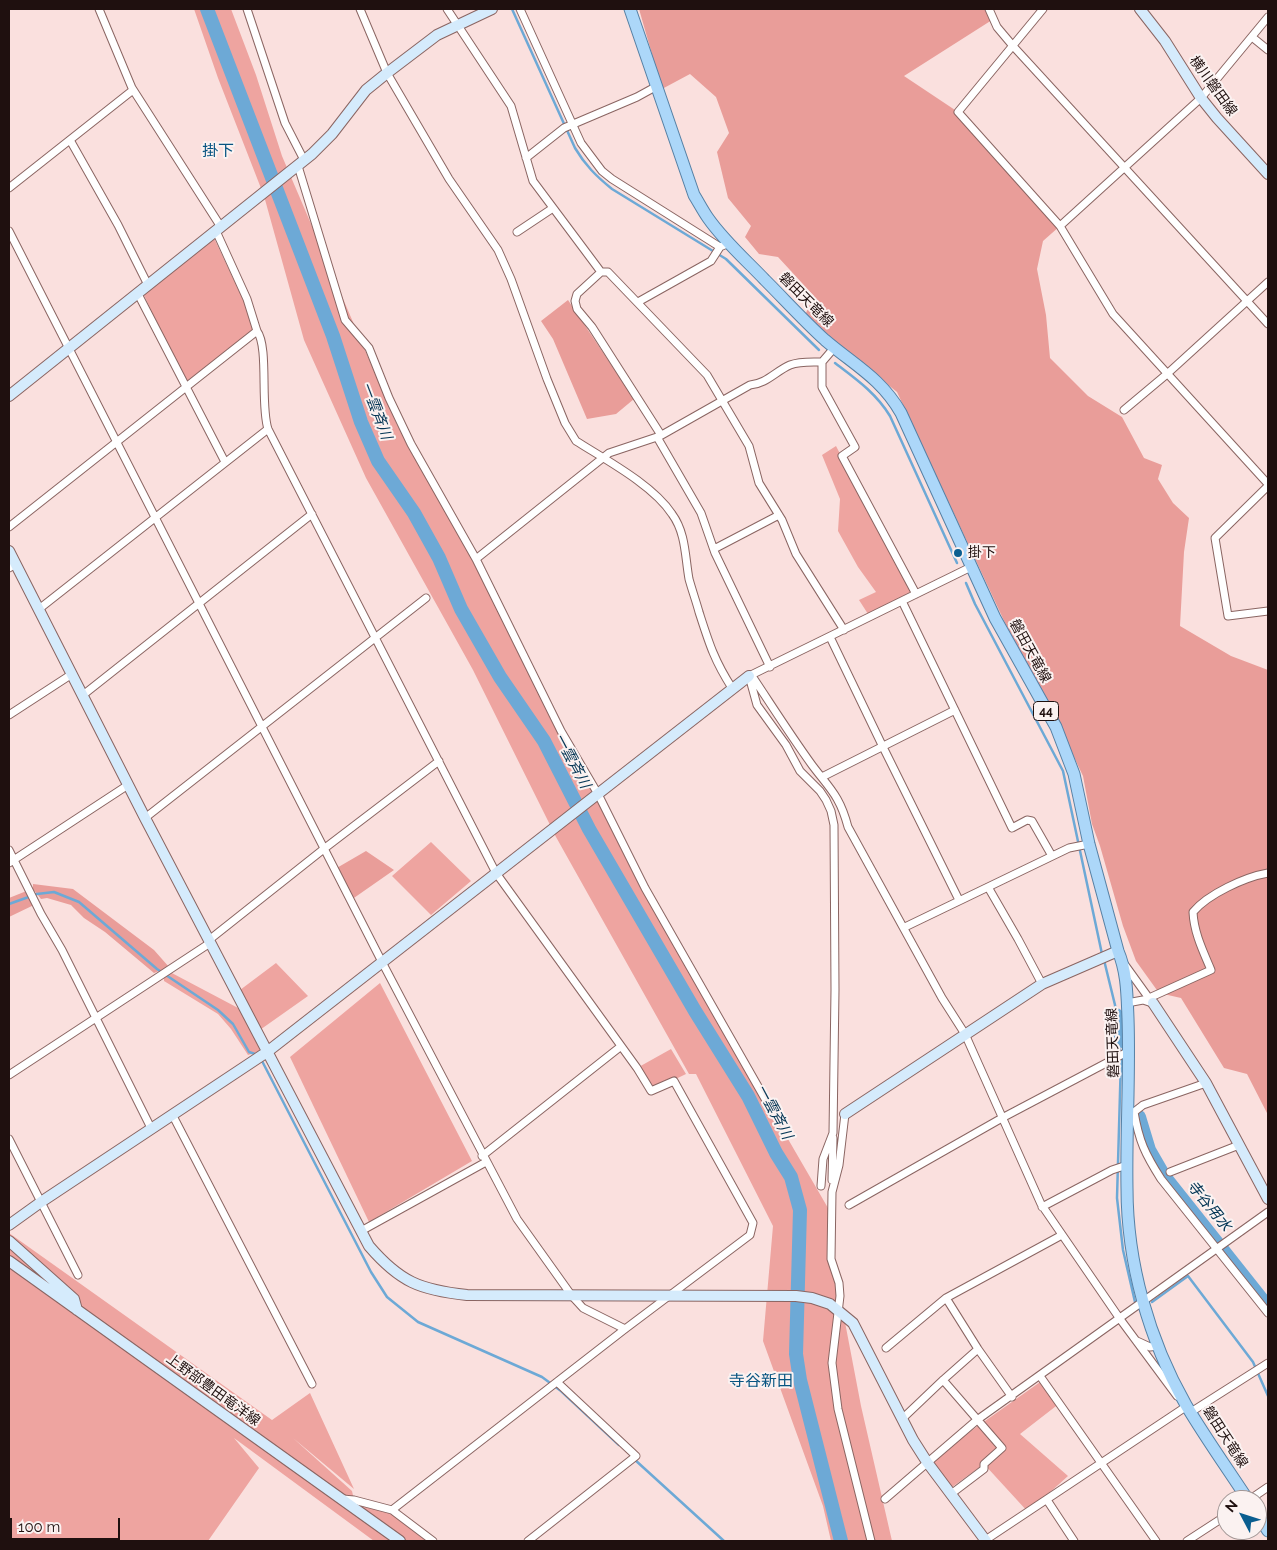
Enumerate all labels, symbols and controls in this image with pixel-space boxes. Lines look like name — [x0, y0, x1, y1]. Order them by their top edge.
street label: 横川磐田線 — [1186, 53, 1240, 119]
district label: 掛下 — [202, 141, 234, 161]
street label: 磐田天竜線 — [775, 269, 837, 331]
water label: 一雲斉川 — [357, 380, 395, 442]
place label: 掛下 — [968, 545, 996, 561]
marker: 掛下 — [952, 547, 964, 559]
street label: 磐田天竜線 — [1006, 616, 1054, 686]
road number: 44 — [1034, 701, 1058, 720]
water label: 一雲斉川 — [550, 730, 594, 792]
street label: 磐田天竜線 — [1103, 1008, 1123, 1078]
water label: 一雲斉川 — [752, 1081, 796, 1143]
water label: 寺谷用水 — [1183, 1177, 1235, 1235]
street label: 上野部豊田竜洋線 — [163, 1350, 263, 1430]
district label: 寺谷新田 — [729, 1371, 793, 1391]
street label: 磐田天竜線 — [1199, 1403, 1251, 1471]
north arrow — [1217, 1490, 1267, 1540]
text: N — [1222, 1497, 1241, 1515]
scale bar — [12, 1508, 122, 1540]
text: 100 m — [18, 1518, 60, 1536]

